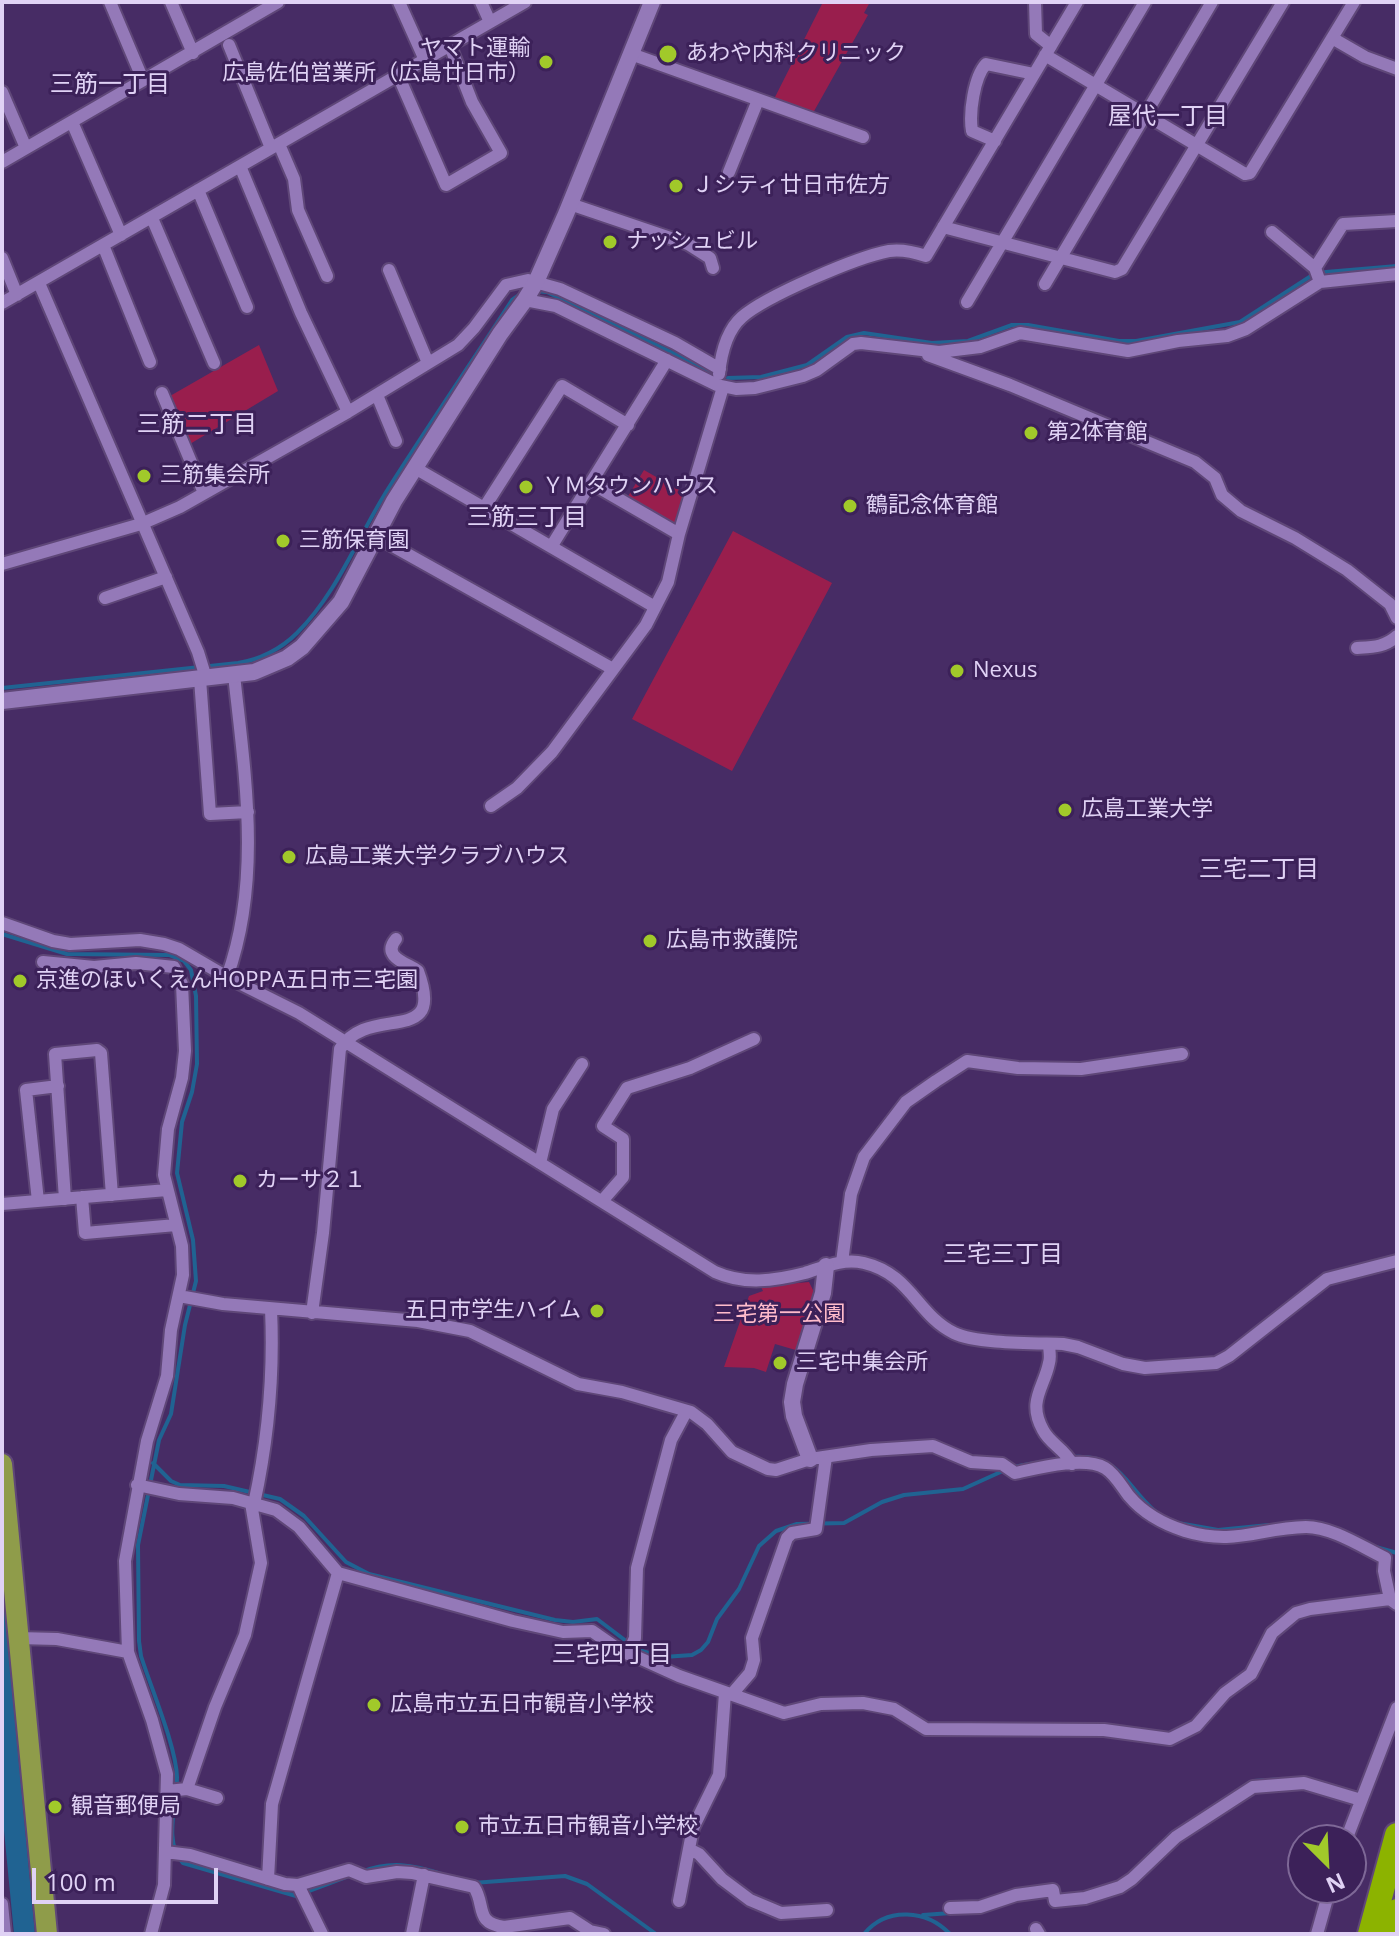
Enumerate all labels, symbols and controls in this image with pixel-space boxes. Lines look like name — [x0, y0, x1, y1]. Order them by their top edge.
place label: ヤマト運輸 広島佐伯営業所（広島廿日市） — [222, 36, 530, 88]
place label: あわや内科クリニック — [686, 41, 906, 67]
marker: あわや内科クリニック — [657, 43, 679, 65]
marker: ヤマト運輸 広島佐伯営業所（広島廿日市） — [537, 53, 555, 71]
district label: 三筋一丁目 — [50, 71, 170, 99]
district label: 屋代一丁目 — [1108, 103, 1228, 131]
place label: Ｊシティ廿日市佐方 — [692, 173, 890, 199]
marker: Ｊシティ廿日市佐方 — [667, 177, 685, 195]
place label: ナッシュビル — [626, 229, 758, 255]
marker: ナッシュビル — [601, 233, 619, 251]
district label: 三筋二丁目 — [137, 411, 257, 439]
place label: 第2体育館 — [1047, 420, 1148, 446]
marker: 第2体育館 — [1022, 424, 1040, 442]
place label: 三筋集会所 — [160, 463, 270, 489]
marker: 三筋集会所 — [135, 467, 153, 485]
place label: ＹＭタウンハウス — [542, 474, 718, 500]
marker: ＹＭタウンハウス — [517, 478, 535, 496]
place label: 鶴記念体育館 — [866, 493, 998, 519]
marker: 鶴記念体育館 — [841, 497, 859, 515]
district label: 三筋三丁目 — [467, 504, 587, 532]
place label: 三筋保育園 — [299, 528, 409, 554]
marker: 三筋保育園 — [274, 532, 292, 550]
place label: Nexus — [973, 658, 1037, 684]
marker: Nexus — [948, 662, 966, 680]
place label: 広島工業大学 — [1081, 797, 1213, 823]
marker: 広島工業大学 — [1056, 801, 1074, 819]
place label: 広島工業大学クラブハウス — [305, 844, 569, 870]
marker: 広島工業大学クラブハウス — [280, 848, 298, 866]
district label: 三宅二丁目 — [1199, 856, 1319, 884]
place label: 広島市救護院 — [666, 928, 798, 954]
marker: 広島市救護院 — [641, 932, 659, 950]
place label: 京進のほいくえんHOPPA五日市三宅園 — [36, 968, 418, 994]
marker: 京進のほいくえんHOPPA五日市三宅園 — [11, 972, 29, 990]
place label: カーサ２１ — [256, 1168, 366, 1194]
marker: カーサ２１ — [231, 1172, 249, 1190]
district label: 三宅三丁目 — [943, 1241, 1063, 1269]
place label: 五日市学生ハイム — [405, 1298, 581, 1324]
marker: 五日市学生ハイム — [588, 1302, 606, 1320]
park label: 三宅第一公園 — [713, 1302, 845, 1328]
place label: 三宅中集会所 — [796, 1350, 928, 1376]
marker: 三宅中集会所 — [771, 1354, 789, 1372]
district label: 三宅四丁目 — [552, 1641, 672, 1669]
place label: 広島市立五日市観音小学校 — [390, 1692, 654, 1718]
marker: 広島市立五日市観音小学校 — [365, 1696, 383, 1714]
place label: 観音郵便局 — [71, 1794, 181, 1820]
marker: 観音郵便局 — [46, 1798, 64, 1816]
place label: 市立五日市観音小学校 — [478, 1814, 698, 1840]
marker: 市立五日市観音小学校 — [453, 1818, 471, 1836]
north arrow — [1287, 1824, 1367, 1904]
scale bar — [36, 1852, 222, 1902]
text: 100 m — [46, 1865, 116, 1898]
text: N — [1322, 1867, 1350, 1901]

